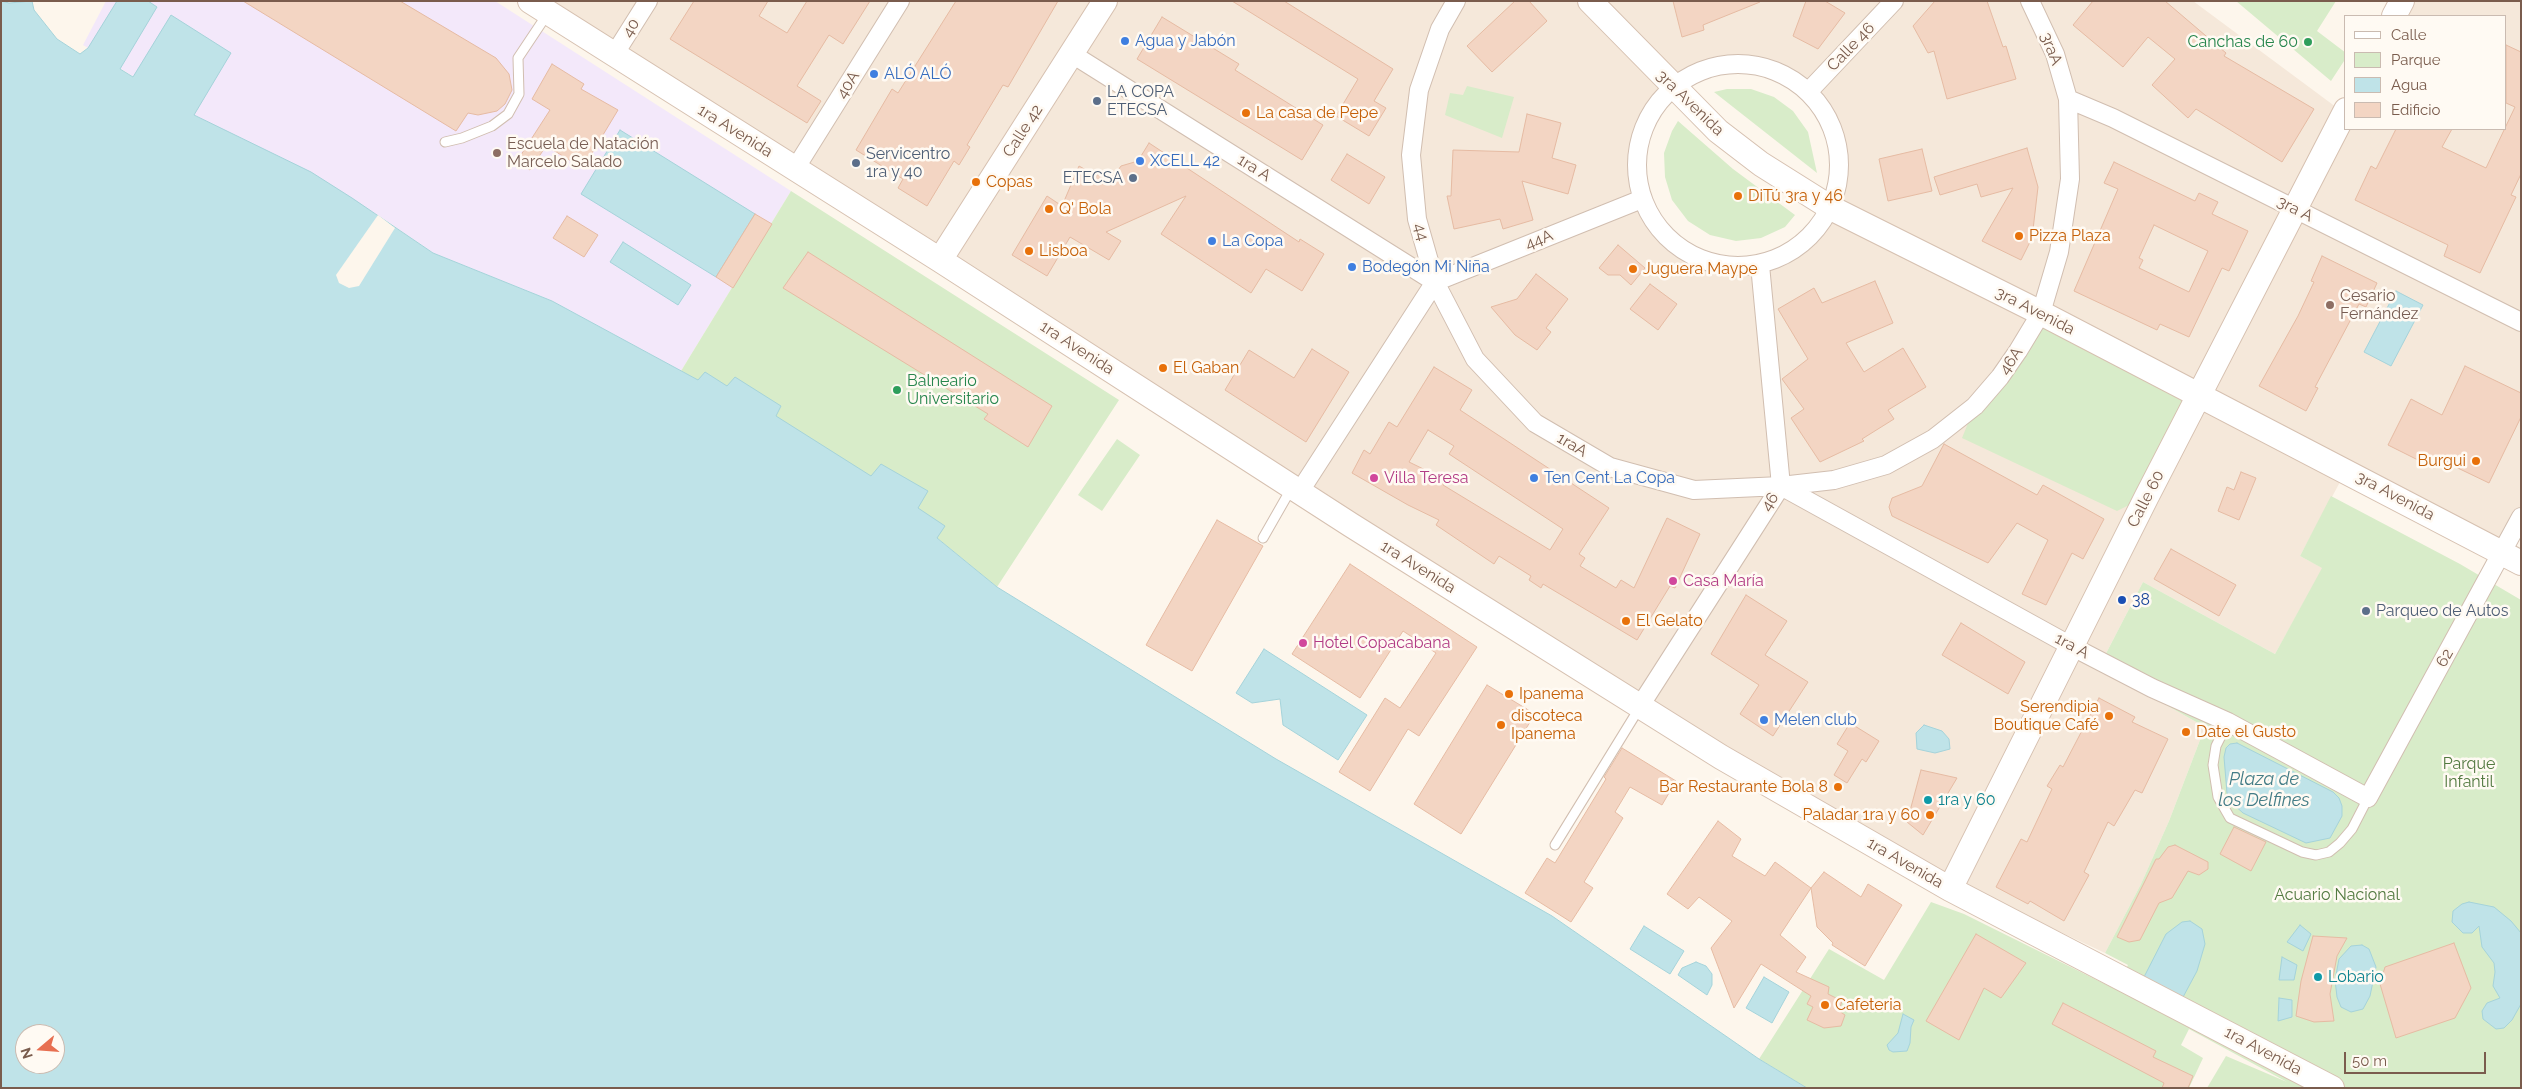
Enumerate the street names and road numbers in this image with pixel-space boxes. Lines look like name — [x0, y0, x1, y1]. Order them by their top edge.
street label: 40 — [618, 15, 644, 41]
street label: Calle 46 — [1823, 19, 1879, 75]
street label: 3raA — [2036, 30, 2066, 68]
street label: 3ra Avenida — [1652, 66, 1728, 140]
street label: 40A — [832, 68, 864, 102]
street label: 1ra Avenida — [694, 100, 776, 162]
street label: Calle 42 — [999, 101, 1047, 161]
street label: 1ra A — [1234, 150, 1274, 186]
street label: 3ra A — [2274, 192, 2316, 226]
street label: 44 — [1409, 221, 1433, 243]
street label: 44A — [1522, 226, 1556, 254]
street label: 3ra Avenida — [1992, 283, 2078, 339]
street label: 1ra Avenida — [1036, 317, 1118, 379]
street label: 46A — [1995, 344, 2027, 378]
street label: 1raA — [1553, 429, 1591, 461]
street label: Calle 60 — [2124, 467, 2168, 531]
street label: 3ra Avenida — [2352, 467, 2438, 525]
street label: 46 — [1757, 489, 1783, 515]
street label: 1ra Avenida — [1377, 536, 1459, 598]
street label: 1ra A — [2052, 629, 2092, 663]
street label: 62 — [2432, 645, 2458, 671]
street label: 1ra Avenida — [1864, 834, 1946, 892]
street label: 1ra Avenida — [2221, 1023, 2305, 1079]

